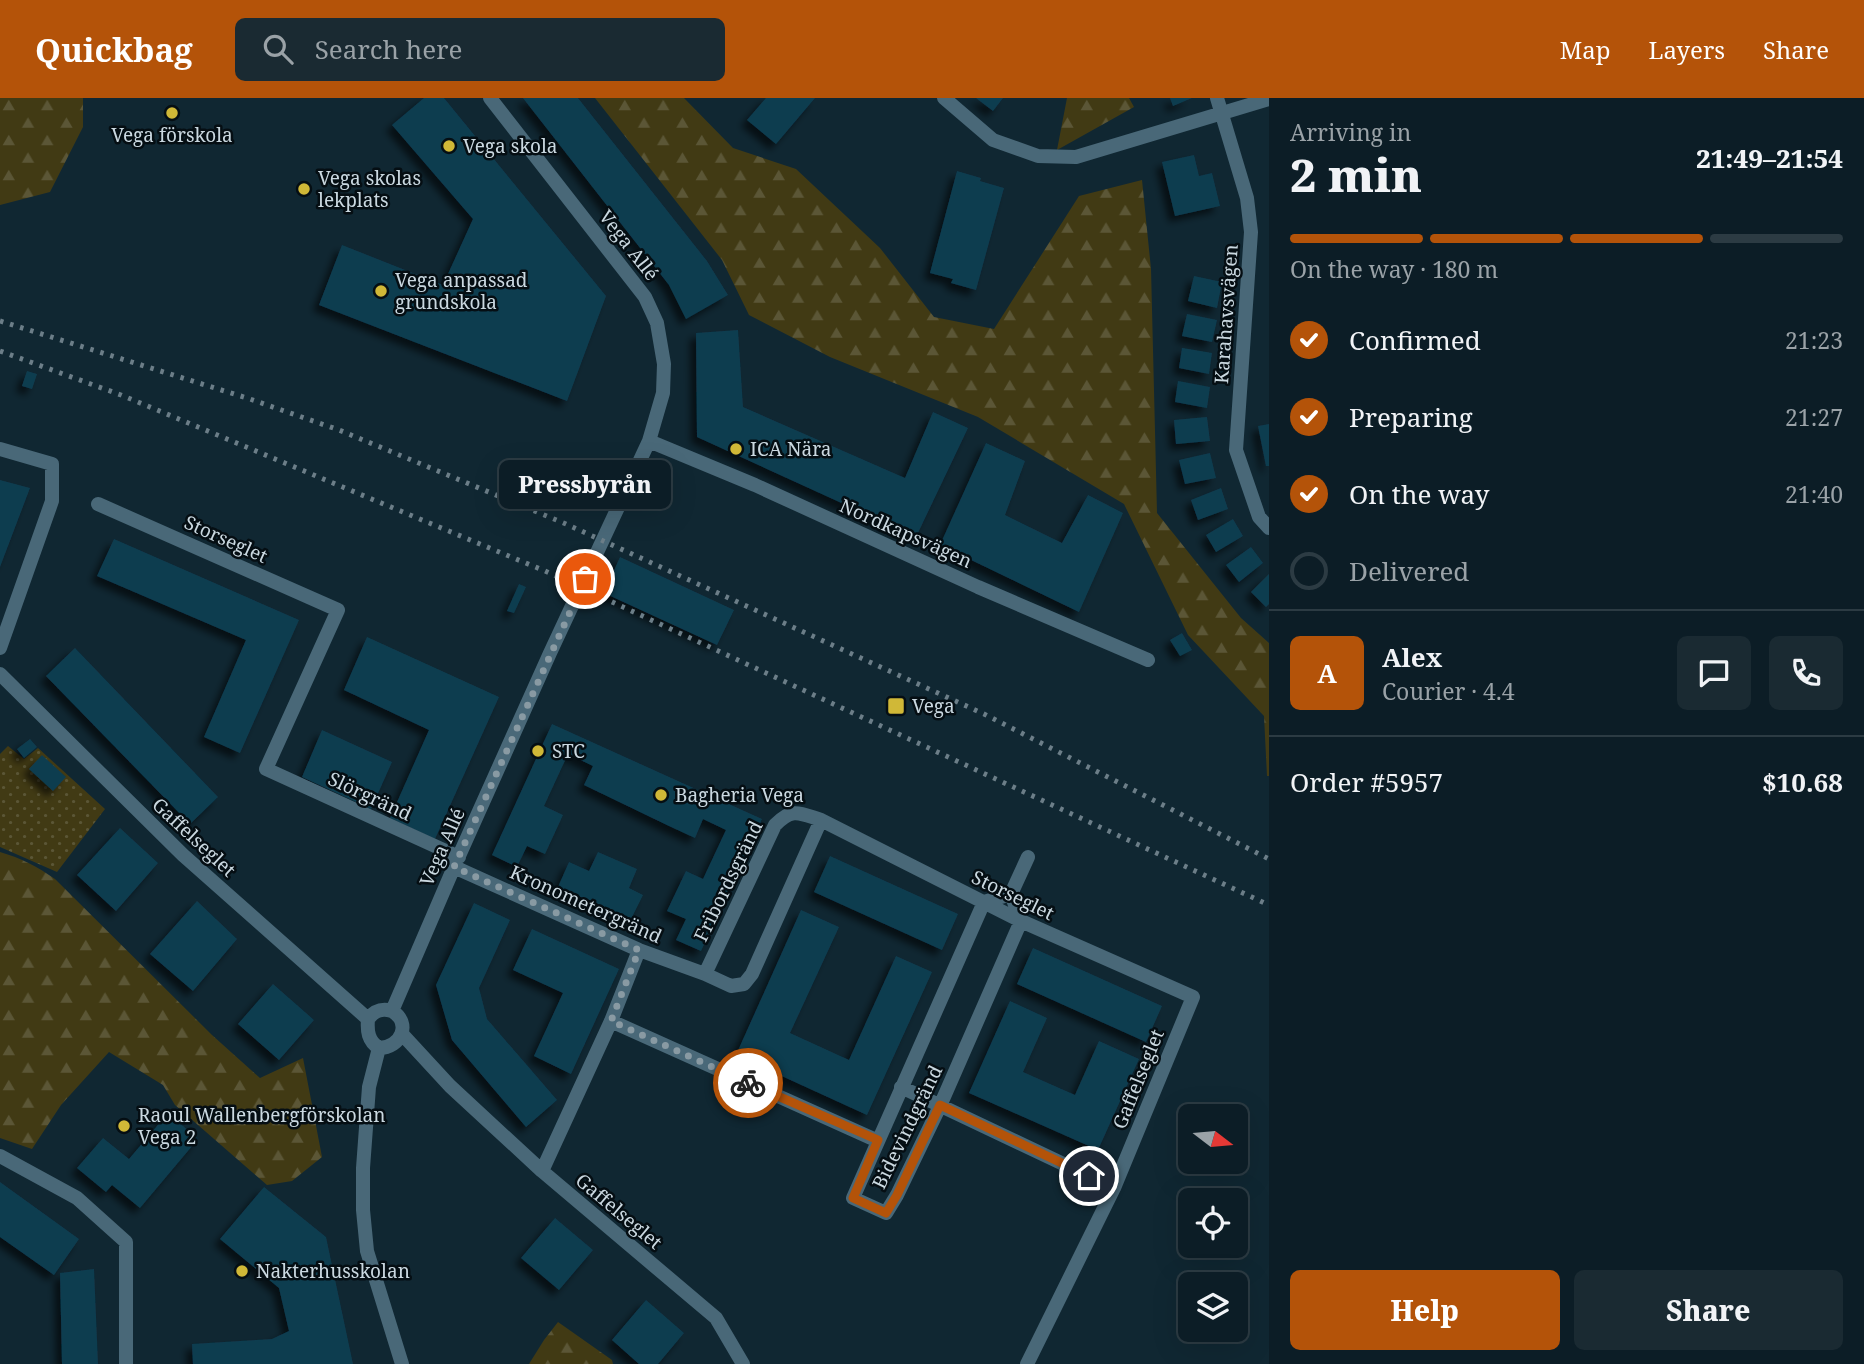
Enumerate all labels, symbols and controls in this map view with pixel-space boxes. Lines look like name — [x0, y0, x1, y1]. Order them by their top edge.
search box — [235, 18, 725, 81]
text: Quickbag — [35, 27, 193, 72]
icon: search — [259, 30, 297, 68]
text: Search here — [315, 31, 462, 67]
text: Map — [1560, 33, 1611, 66]
text: Layers — [1649, 33, 1725, 66]
text: Share — [1763, 33, 1829, 66]
marker: Vega förskola — [164, 105, 180, 121]
text: Arriving in — [1290, 116, 1411, 148]
place label: Vega förskola — [111, 122, 233, 148]
place label: Vega skola — [463, 133, 558, 159]
marker: Vega skola — [441, 138, 457, 154]
text: 21:49–21:54 — [1696, 140, 1843, 176]
text: 2 min — [1290, 143, 1422, 205]
place label: Vega skolas lekplats — [318, 165, 421, 213]
marker: Vega skolas lekplats — [296, 181, 312, 197]
street label: Vega Allé — [593, 204, 665, 286]
street label: Karahavsvägen — [1208, 243, 1244, 385]
text: On the way · 180 m — [1290, 253, 1498, 285]
place label: Vega anpassad grundskola — [395, 267, 528, 315]
marker: Vega anpassad grundskola — [373, 283, 389, 299]
icon: check — [1290, 321, 1328, 359]
text: Confirmed — [1349, 322, 1481, 358]
text: 21:23 — [1785, 324, 1843, 356]
icon: check — [1290, 398, 1328, 436]
text: Preparing — [1349, 399, 1473, 435]
text: 21:27 — [1785, 401, 1843, 433]
place label: ICA Nära — [750, 436, 831, 462]
marker: ICA Nära — [728, 441, 744, 457]
callout: Pressbyrån — [499, 460, 671, 509]
text: Pressbyrån — [518, 468, 652, 500]
icon: check — [1290, 475, 1328, 513]
text: On the way — [1349, 476, 1489, 512]
text: 21:40 — [1785, 478, 1843, 510]
street label: Nordkapsvägen — [836, 492, 976, 574]
street label: Storseglet — [180, 509, 272, 569]
pin — [555, 549, 615, 609]
text: Delivered — [1349, 553, 1469, 589]
icon: bag — [566, 560, 604, 598]
button: chat — [1677, 636, 1751, 710]
button: phone — [1769, 636, 1843, 710]
text: Alex — [1382, 639, 1442, 675]
text: A — [1317, 655, 1337, 691]
text: Courier · 4.4 — [1382, 675, 1515, 707]
place label: Vega — [912, 693, 955, 719]
marker: Vega — [886, 696, 906, 716]
place label: STC — [552, 738, 585, 764]
marker: STC — [530, 743, 546, 759]
text: Order #5957 — [1290, 764, 1443, 800]
text: $10.68 — [1762, 764, 1843, 800]
street label: Slörgränd — [324, 765, 416, 827]
place label: Bagheria Vega — [675, 782, 804, 808]
marker: Bagheria Vega — [653, 787, 669, 803]
street label: Gaffelseglet — [147, 792, 242, 883]
street label: Vega Allé — [413, 804, 471, 890]
street label: Fribordsgränd — [687, 816, 769, 946]
street label: Kronometergränd — [506, 859, 666, 949]
street label: Storseglet — [967, 864, 1059, 926]
street label: Gaffelseglet — [1106, 1025, 1170, 1133]
courier — [713, 1048, 783, 1118]
street label: Bidevindgränd — [866, 1060, 948, 1193]
icon: bike — [729, 1064, 767, 1102]
place label: Raoul Wallenbergförskolan Vega 2 — [138, 1102, 386, 1150]
north arrow — [1178, 1104, 1248, 1174]
map controls — [1178, 1104, 1248, 1342]
marker: Raoul Wallenbergförskolan Vega 2 — [116, 1118, 132, 1134]
pin — [1059, 1146, 1119, 1206]
icon: home — [1070, 1157, 1108, 1195]
street label: Gaffelseglet — [570, 1167, 668, 1255]
button: locate — [1178, 1188, 1248, 1258]
place label: Nakterhusskolan — [256, 1258, 410, 1284]
marker: Nakterhusskolan — [234, 1263, 250, 1279]
button: Help — [1290, 1270, 1560, 1350]
button: Share — [1574, 1270, 1843, 1350]
button: layers — [1178, 1272, 1248, 1342]

